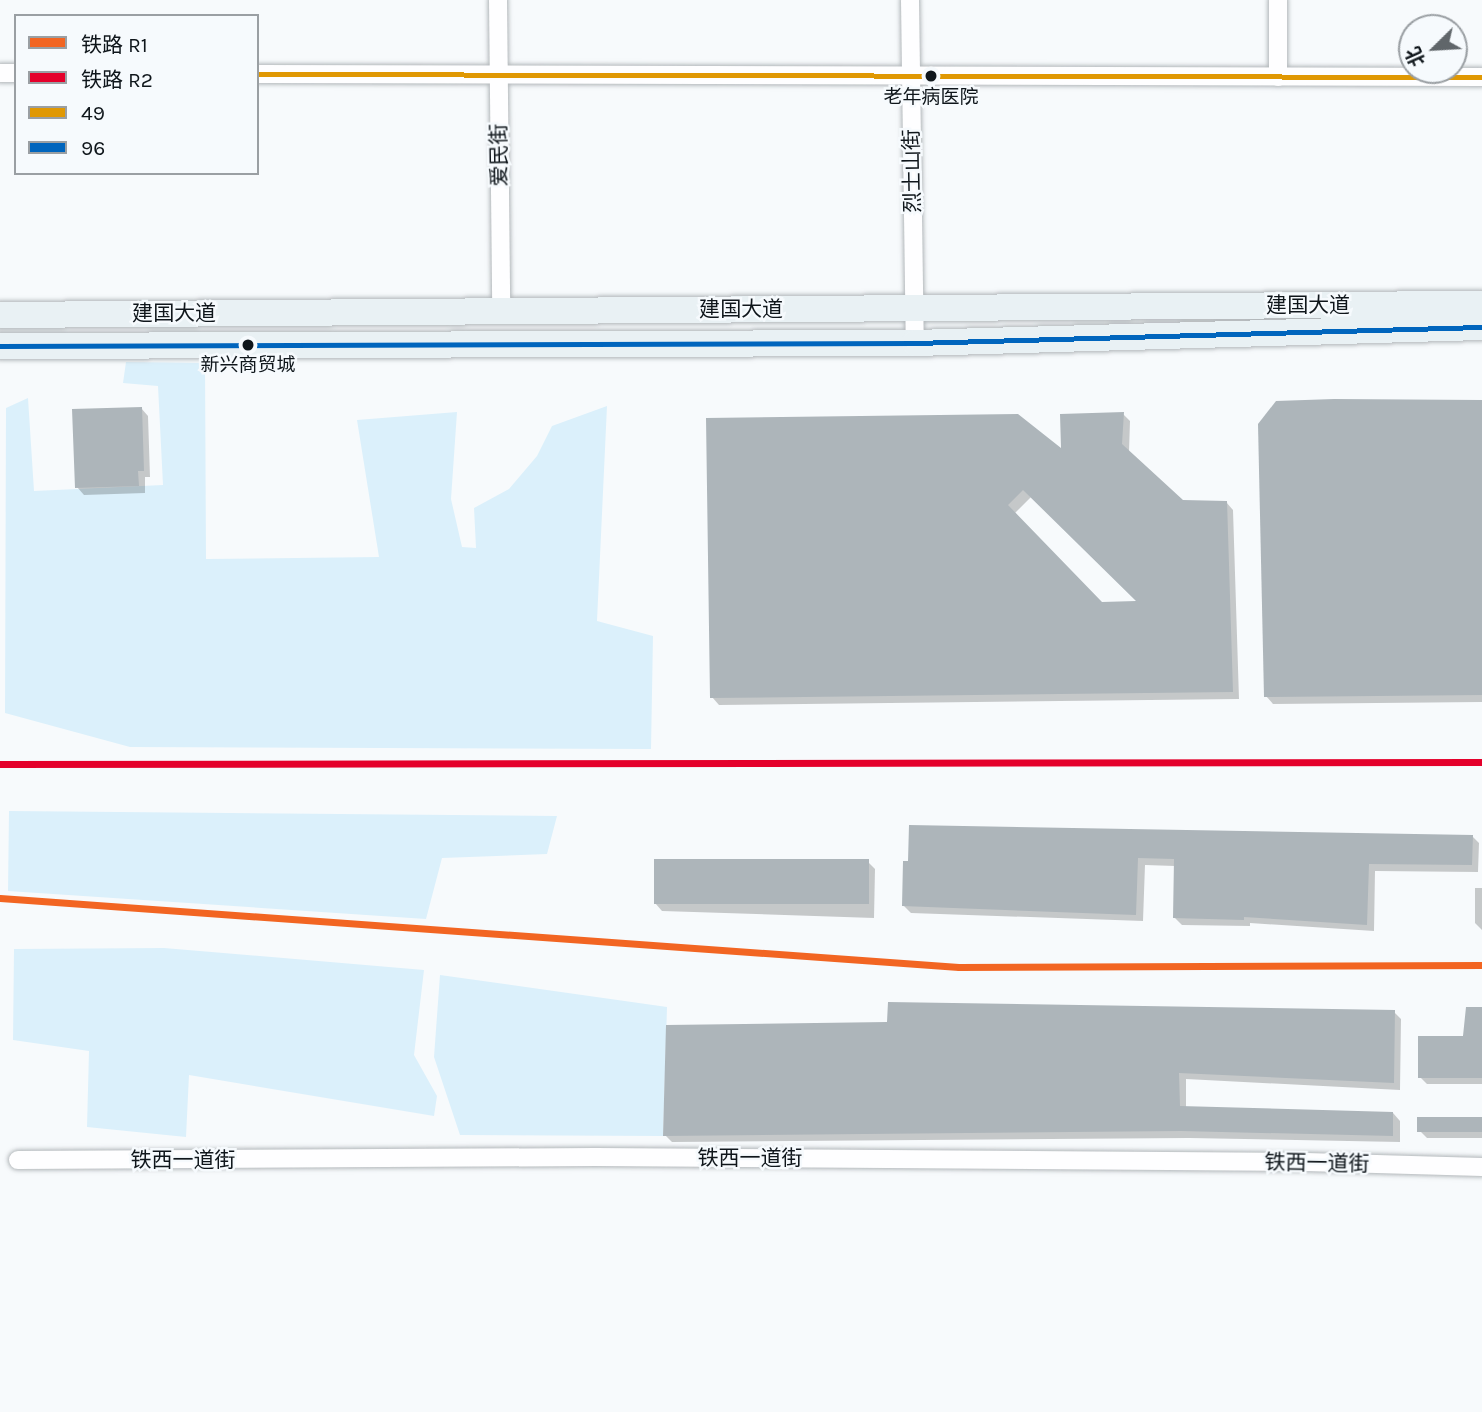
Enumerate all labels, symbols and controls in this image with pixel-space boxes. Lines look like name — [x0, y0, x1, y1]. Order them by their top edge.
legend — [14, 14, 259, 175]
north arrow — [1398, 14, 1468, 84]
text: 铁路 R1 — [81, 33, 148, 57]
text: 北 — [1402, 44, 1430, 70]
text: 铁路 R2 — [81, 68, 153, 92]
marker: 老年病医院 — [924, 69, 938, 83]
place label: 老年病医院 — [884, 87, 978, 109]
text: 49 — [81, 101, 105, 125]
street label: 爱民街 — [486, 123, 512, 187]
street label: 烈士山街 — [899, 129, 925, 213]
text: 96 — [81, 136, 105, 160]
street label: 建国大道 — [1266, 292, 1350, 318]
street label: 建国大道 — [699, 296, 783, 322]
street label: 建国大道 — [132, 300, 216, 326]
marker: 新兴商贸城 — [241, 338, 255, 352]
place label: 新兴商贸城 — [201, 355, 295, 377]
street label: 铁西一道街 — [698, 1145, 802, 1171]
street label: 铁西一道街 — [131, 1147, 235, 1173]
street label: 铁西一道街 — [1264, 1149, 1370, 1177]

